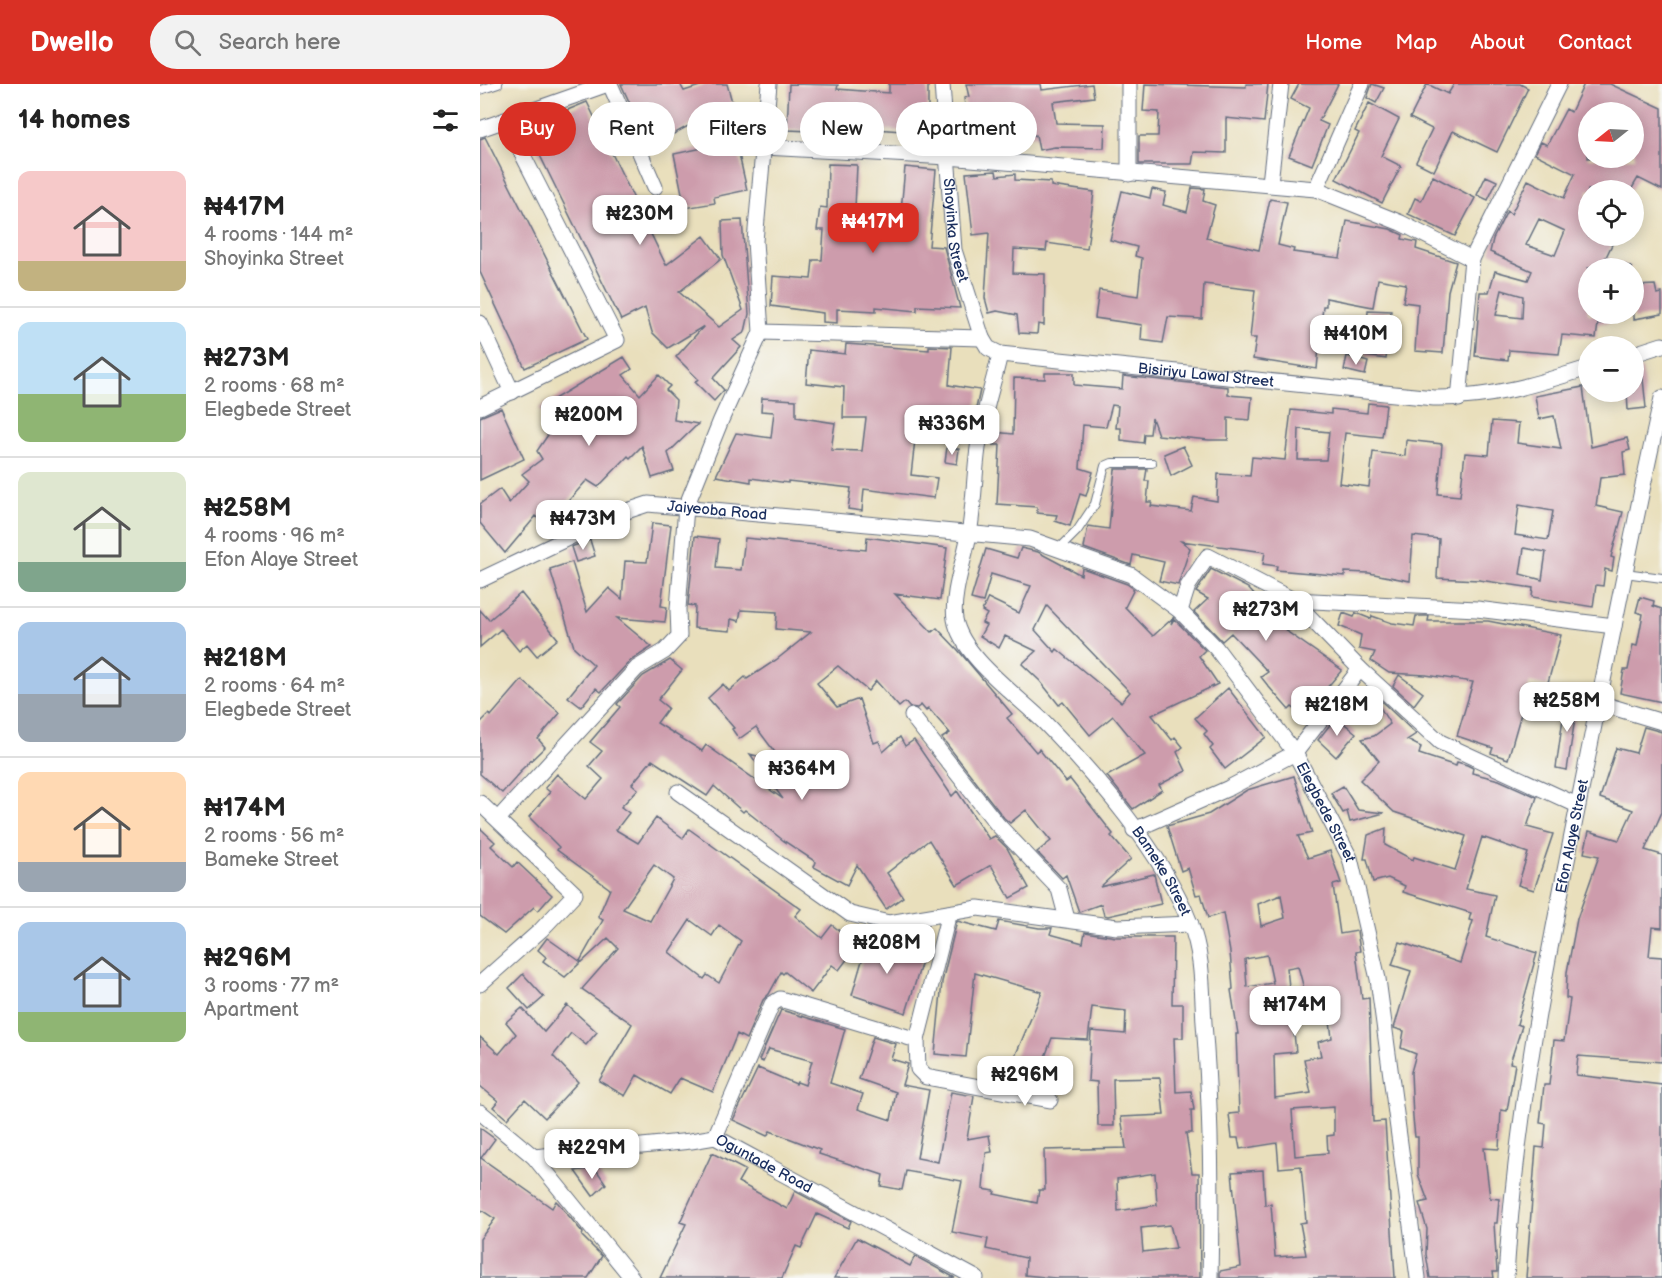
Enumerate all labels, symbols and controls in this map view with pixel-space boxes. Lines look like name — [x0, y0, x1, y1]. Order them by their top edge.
search box — [150, 15, 570, 69]
text: Dwello — [30, 26, 114, 59]
icon: search — [171, 26, 204, 59]
text: Search here — [219, 29, 341, 56]
text: Home — [1305, 30, 1362, 55]
text: Map — [1395, 30, 1437, 55]
text: About — [1470, 30, 1525, 55]
text: Contact — [1558, 30, 1632, 55]
chip: Buy — [498, 102, 576, 156]
chip: Rent — [588, 102, 675, 156]
chip: Filters — [687, 102, 788, 156]
chip: New — [800, 102, 884, 156]
chip: Apartment — [896, 102, 1037, 156]
north arrow — [1578, 102, 1644, 168]
map controls — [1578, 102, 1644, 402]
icon: filters — [429, 104, 462, 137]
text: 14 homes — [18, 105, 130, 136]
street label: Shoyinka Street — [939, 178, 973, 285]
button: locate — [1578, 180, 1644, 246]
text: ₦417M — [204, 192, 285, 223]
icon: home — [66, 195, 138, 267]
pin: ₦230M — [598, 195, 682, 246]
text: ₦230M — [606, 202, 674, 226]
pin: ₦417M — [831, 203, 915, 254]
text: ₦417M — [842, 210, 904, 234]
text: 4 rooms · 144 m² — [204, 223, 353, 247]
text: Shoyinka Street — [204, 247, 344, 271]
button: + — [1578, 258, 1644, 324]
pin: ₦410M — [1314, 315, 1398, 366]
text: ₦410M — [1324, 322, 1388, 346]
button: − — [1578, 336, 1644, 402]
text: ₦273M — [204, 343, 290, 374]
icon: home — [66, 346, 138, 418]
street label: Bisiriyu Lawal Street — [1137, 359, 1275, 391]
text: 2 rooms · 68 m² — [204, 374, 345, 398]
pin: ₦200M — [547, 396, 631, 447]
text: Elegbede Street — [204, 398, 351, 422]
text: ₦200M — [555, 403, 623, 427]
pin: ₦336M — [910, 405, 994, 456]
text: ₦336M — [918, 412, 986, 436]
text: ₦258M — [204, 493, 291, 524]
icon: home — [66, 496, 138, 568]
street label: Jaiyeoba Road — [666, 496, 768, 524]
pin: ₦473M — [541, 500, 625, 551]
text: ₦473M — [550, 507, 616, 531]
text: 4 rooms · 96 m² — [204, 524, 345, 548]
text: Efon Alaye Street — [204, 548, 358, 572]
pin: ₦273M — [1224, 591, 1308, 642]
text: ₦273M — [1233, 598, 1299, 622]
text: ₦218M — [204, 643, 287, 674]
icon: home — [66, 646, 138, 718]
text: 2 rooms · 64 m² — [204, 674, 345, 698]
pin: ₦258M — [1525, 682, 1609, 733]
pin: ₦218M — [1295, 686, 1379, 737]
text: ₦258M — [1533, 689, 1601, 713]
text: ₦218M — [1305, 693, 1369, 717]
text: Elegbede Street — [204, 698, 351, 722]
pin: ₦364M — [760, 750, 844, 801]
text: ₦364M — [768, 757, 836, 781]
street label: Elegbede Street — [1292, 759, 1360, 864]
street label: Efon Alaye Street — [1551, 777, 1593, 895]
text: ₦174M — [204, 793, 286, 824]
icon: home — [66, 796, 138, 868]
street label: Bameke Street — [1128, 822, 1195, 919]
text: 2 rooms · 56 m² — [204, 824, 344, 848]
text: Bameke Street — [204, 848, 339, 872]
pin: ₦208M — [845, 924, 929, 975]
text: ₦208M — [853, 931, 921, 955]
text: ₦296M — [204, 943, 292, 974]
icon: home — [66, 946, 138, 1018]
text: 3 rooms · 77 m² — [204, 974, 339, 998]
pin: ₦174M — [1253, 986, 1337, 1037]
text: ₦174M — [1264, 993, 1326, 1017]
text: Apartment — [204, 998, 299, 1022]
pin: ₦296M — [983, 1056, 1067, 1107]
text: ₦296M — [991, 1063, 1059, 1087]
pin: ₦229M — [550, 1129, 634, 1180]
street label: Oguntade Road — [712, 1130, 816, 1197]
text: ₦229M — [558, 1136, 626, 1160]

